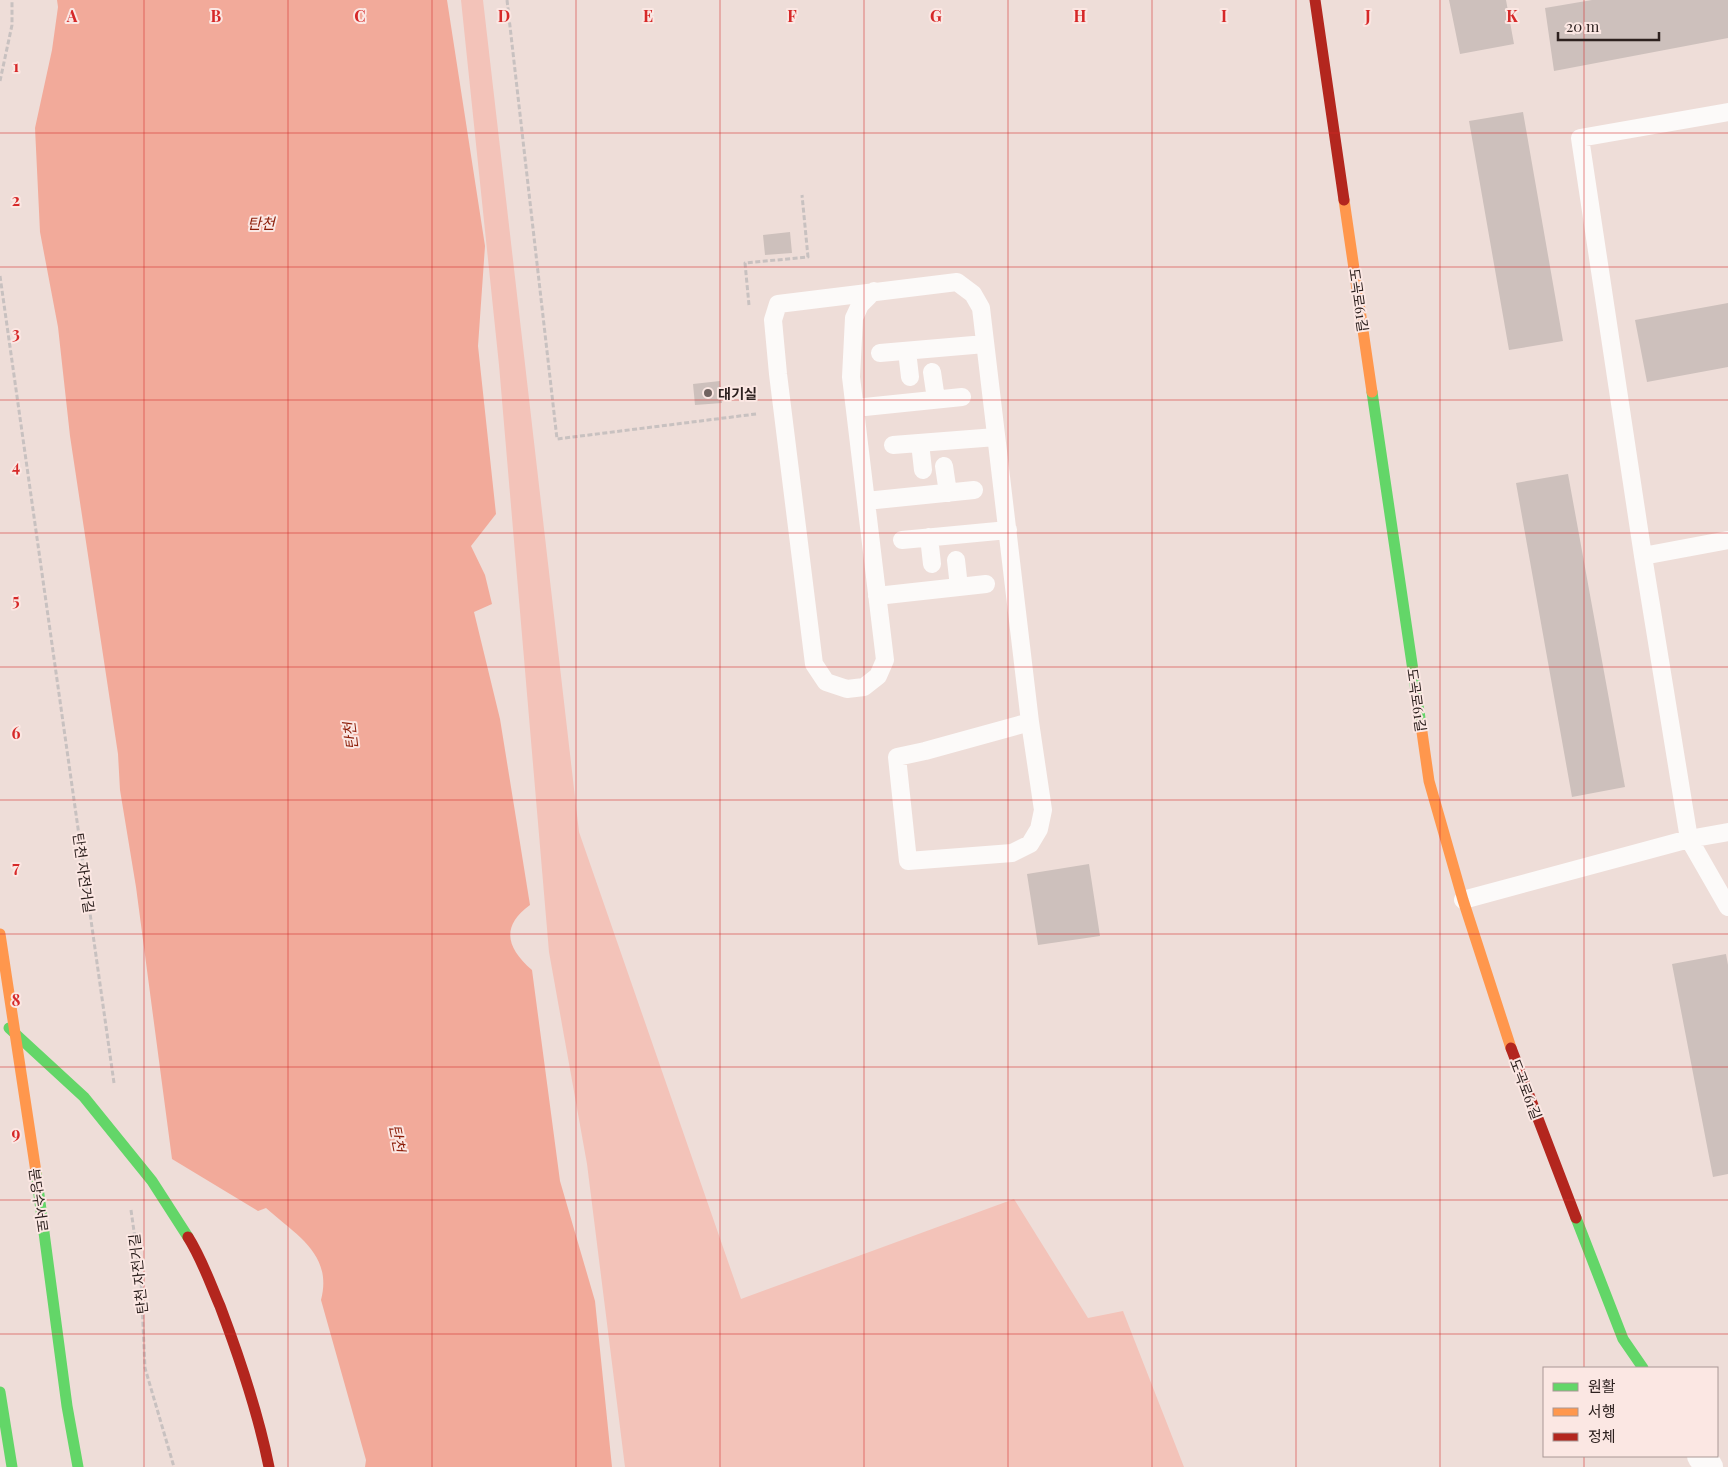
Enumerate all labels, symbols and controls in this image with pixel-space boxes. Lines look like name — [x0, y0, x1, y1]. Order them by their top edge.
text: A — [66, 5, 78, 26]
text: B — [211, 5, 222, 26]
text: C — [354, 5, 366, 26]
text: D — [498, 5, 510, 26]
text: E — [643, 5, 653, 26]
text: F — [787, 5, 797, 26]
text: G — [930, 5, 942, 26]
text: H — [1074, 5, 1087, 26]
text: I — [1221, 5, 1227, 26]
text: J — [1364, 5, 1371, 26]
text: K — [1506, 5, 1518, 26]
scale bar — [1558, 10, 1659, 42]
text: 20 m — [1566, 16, 1600, 36]
text: 1 — [13, 55, 19, 76]
text: 2 — [12, 189, 20, 210]
water label: 탄천 — [247, 213, 277, 233]
street label: 도곡로61길 — [1345, 267, 1373, 333]
text: 3 — [12, 322, 20, 343]
place label: 대기실 — [718, 384, 757, 403]
marker: 대기실 — [702, 387, 714, 399]
text: 4 — [12, 455, 20, 476]
text: 5 — [12, 589, 20, 610]
street label: 도곡로61길 — [1403, 667, 1431, 733]
water label: 탄천 — [338, 719, 362, 751]
text: 6 — [12, 722, 21, 743]
street label: 탄천 자전거길 — [69, 832, 99, 914]
text: 7 — [12, 856, 20, 877]
text: 8 — [12, 989, 21, 1010]
street label: 도곡로61길 — [1506, 1056, 1546, 1122]
text: 9 — [12, 1122, 21, 1143]
water label: 탄천 — [386, 1123, 411, 1156]
street label: 분당수서로 — [25, 1167, 53, 1233]
street label: 탄천 자전거길 — [124, 1233, 152, 1315]
legend — [1543, 1367, 1718, 1457]
text: 원활 — [1588, 1376, 1616, 1396]
text: 서행 — [1588, 1401, 1616, 1421]
text: 정체 — [1588, 1426, 1616, 1446]

